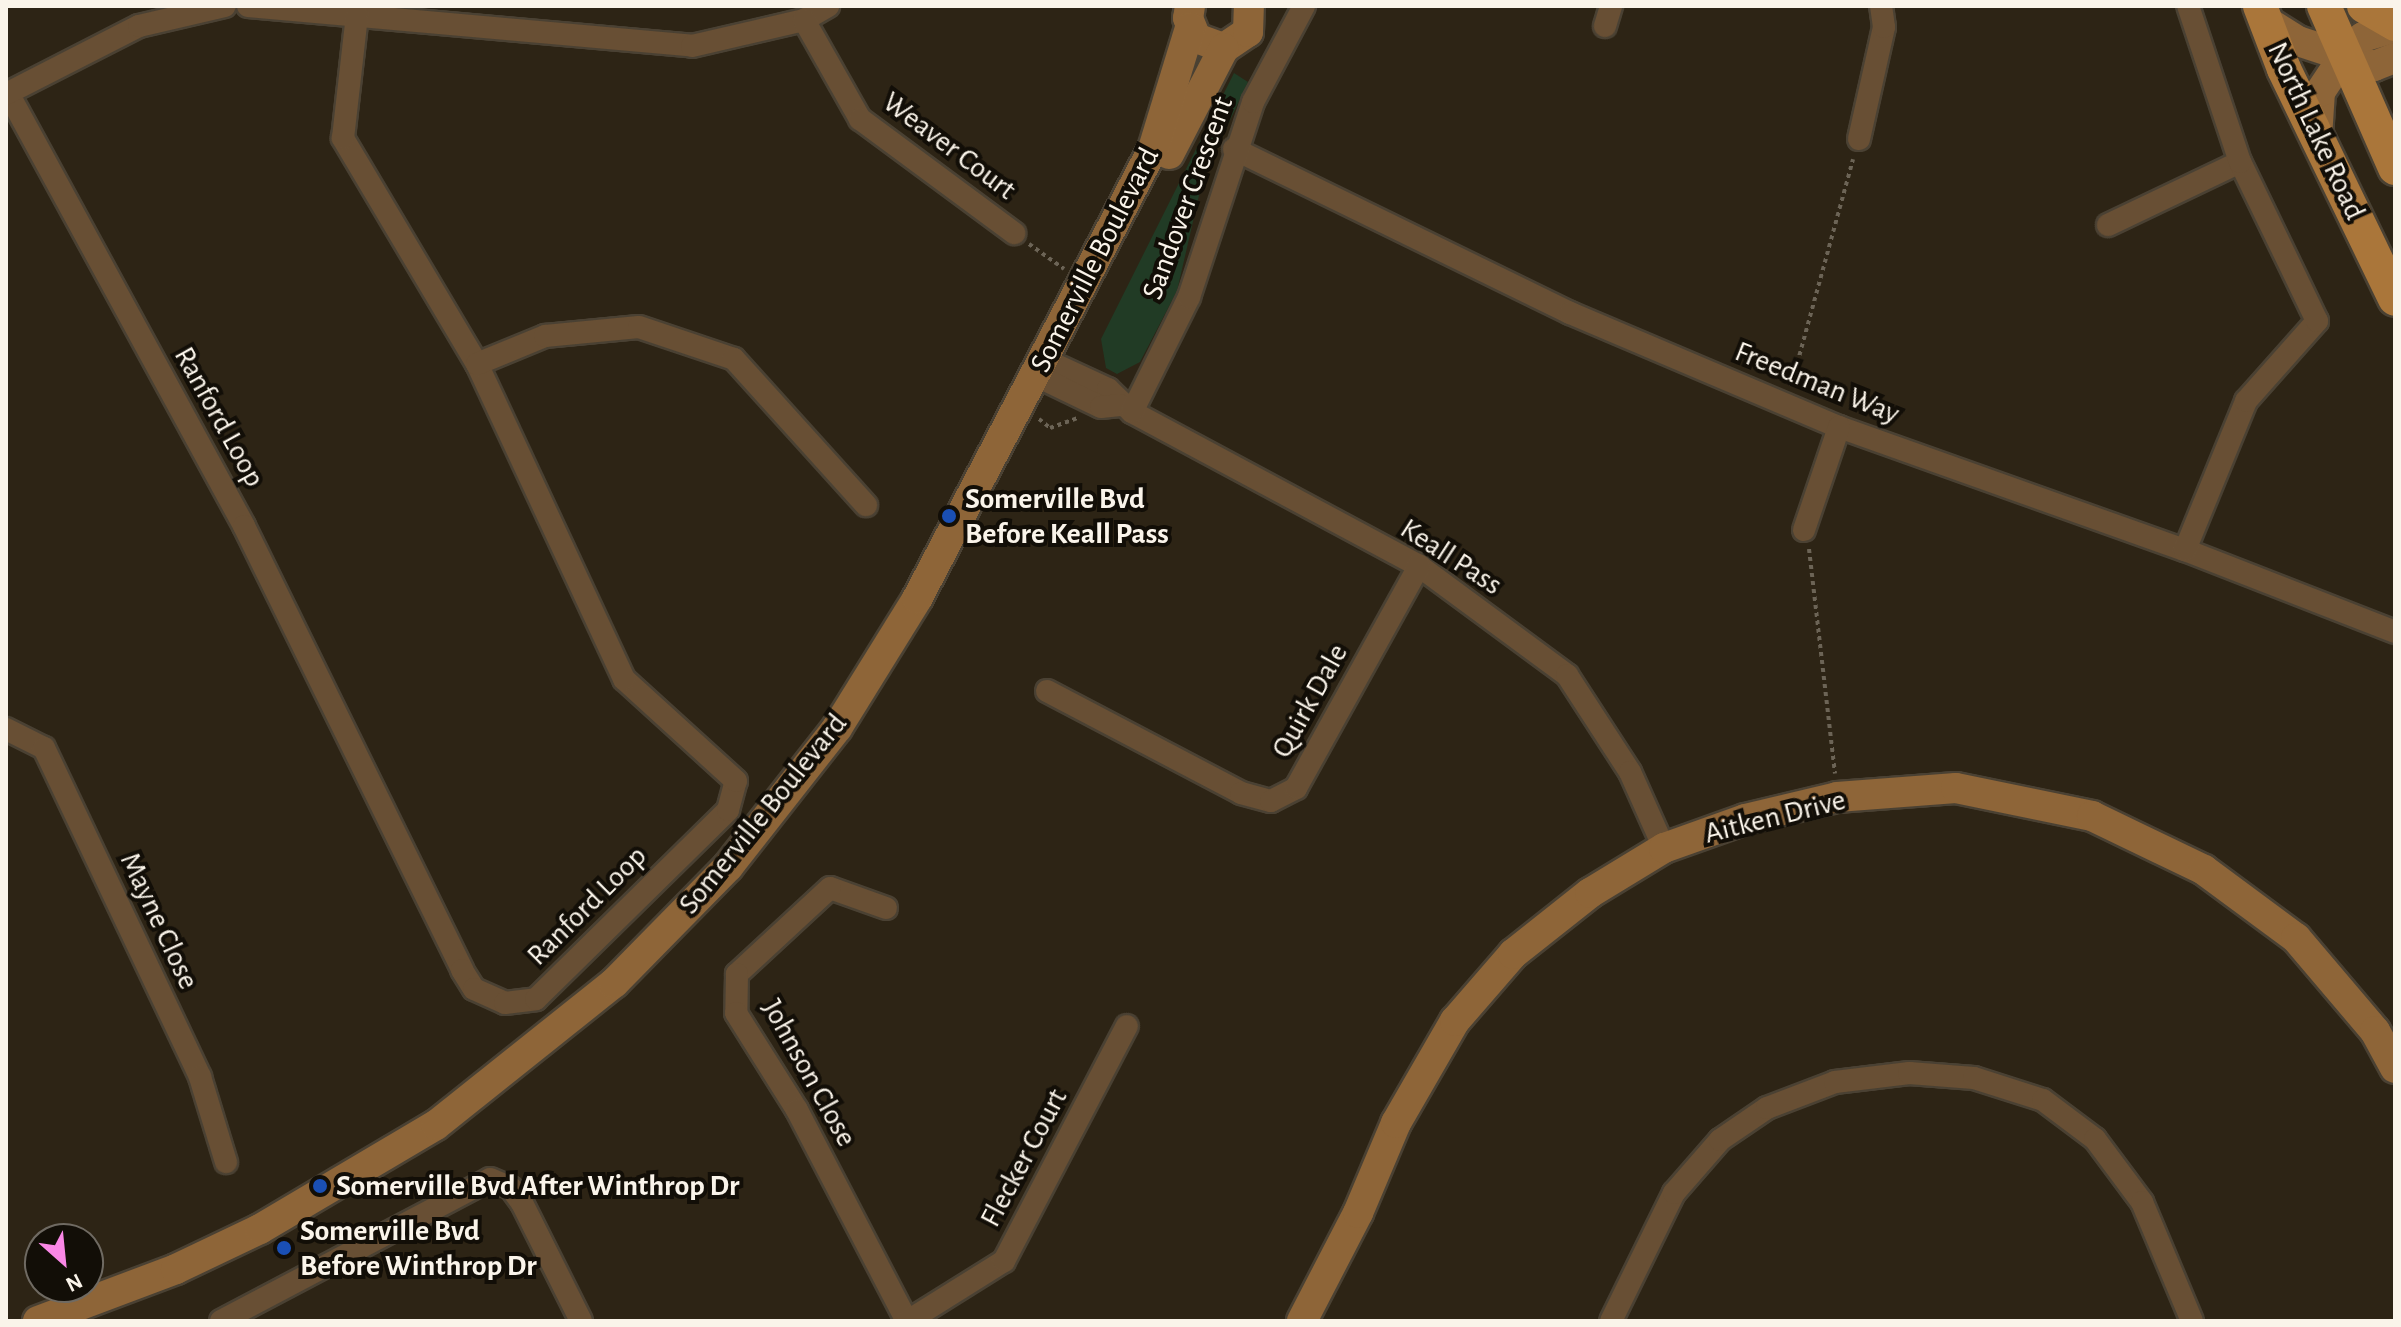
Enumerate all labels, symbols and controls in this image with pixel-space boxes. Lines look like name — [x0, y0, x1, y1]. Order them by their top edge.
street label: North Lake Road — [2259, 36, 2373, 226]
street label: Weaver Court — [875, 84, 1023, 208]
street label: Sandover Crescent — [1135, 92, 1241, 304]
street label: Somerville Boulevard — [1023, 142, 1167, 378]
street label: Freedman Way — [1729, 334, 1905, 432]
street label: Ranford Loop — [166, 341, 272, 493]
place label: Somerville Bvd Before Keall Pass — [965, 481, 1169, 552]
marker: Somerville Bvd Before Keall Pass — [940, 507, 958, 525]
street label: Keall Pass — [1393, 511, 1509, 603]
street label: Quirk Dale — [1264, 638, 1356, 764]
street label: Somerville Boulevard — [671, 707, 855, 921]
street label: Aitken Drive — [1701, 782, 1849, 852]
street label: Ranford Loop — [520, 839, 654, 973]
street label: Mayne Close — [112, 847, 206, 995]
street label: Johnson Close — [754, 993, 864, 1153]
street label: Flecker Court — [973, 1083, 1075, 1233]
place label: Somerville Bvd After Winthrop Dr — [336, 1168, 739, 1204]
marker: Somerville Bvd After Winthrop Dr — [311, 1177, 329, 1195]
place label: Somerville Bvd Before Winthrop Dr — [300, 1213, 537, 1284]
north arrow — [24, 1223, 104, 1303]
marker: Somerville Bvd Before Winthrop Dr — [275, 1239, 293, 1257]
text: N — [62, 1269, 86, 1296]

